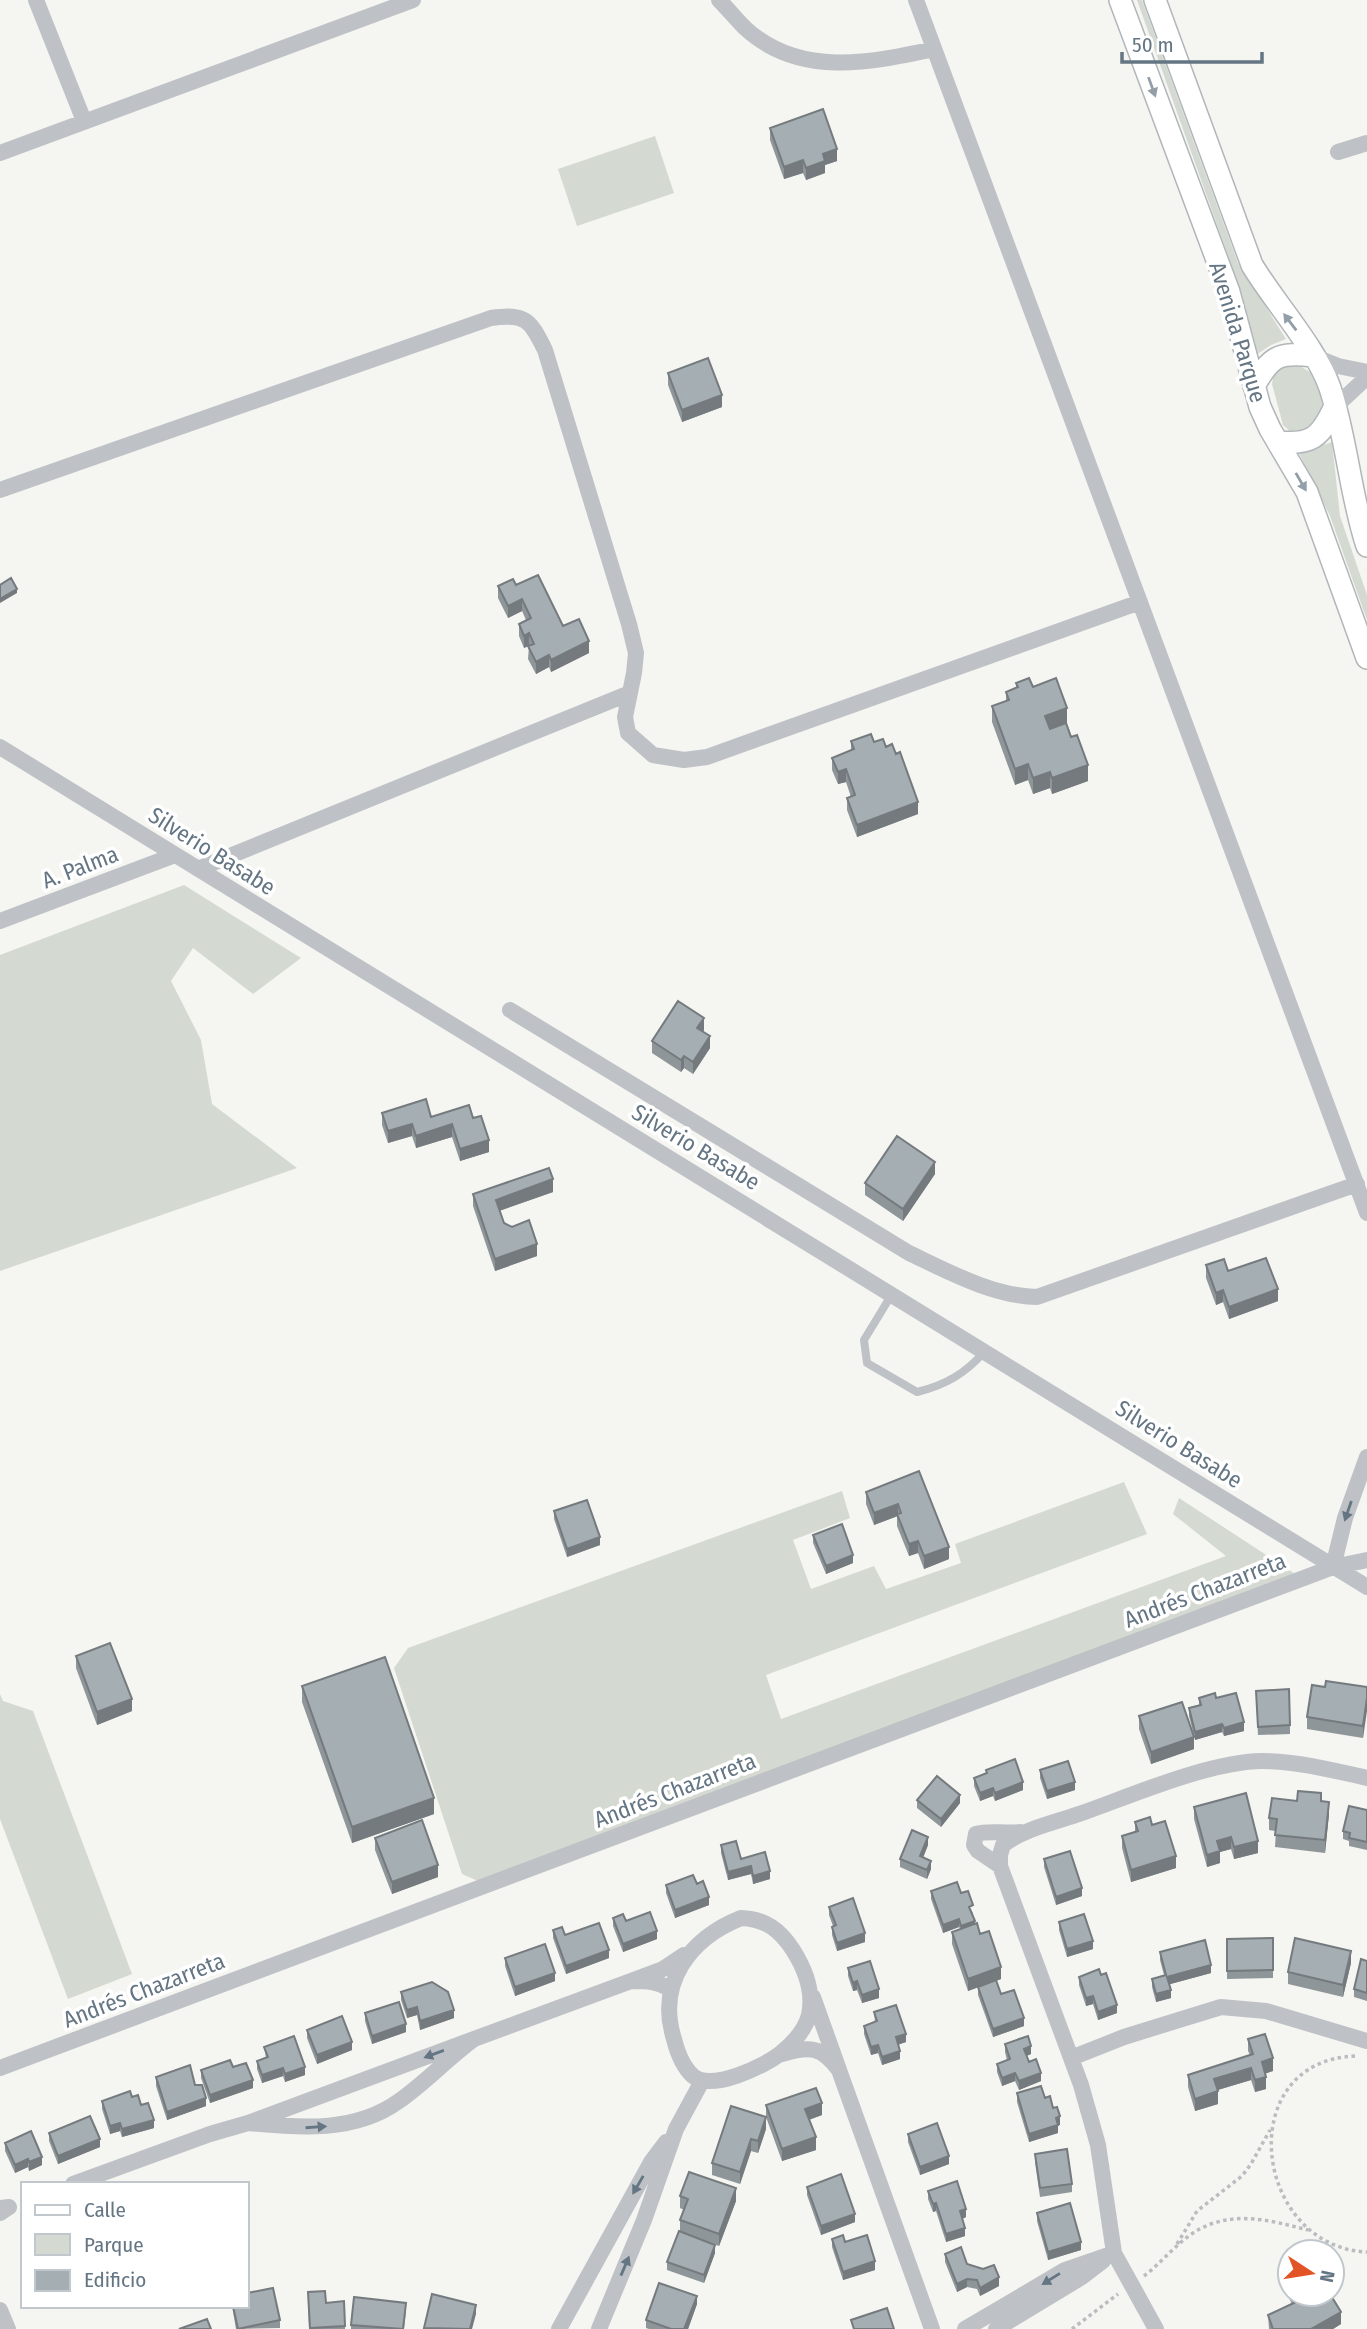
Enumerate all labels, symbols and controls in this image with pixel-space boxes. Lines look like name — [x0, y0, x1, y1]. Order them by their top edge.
scale bar — [1122, 21, 1262, 65]
text: 50 m — [1132, 32, 1174, 58]
one-way arrow — [1147, 76, 1158, 97]
street label: Avenida Parque — [1203, 258, 1273, 406]
one-way arrow — [1283, 313, 1297, 331]
one-way arrow — [1295, 472, 1307, 492]
street label: Silverio Basabe — [143, 801, 281, 901]
street label: A. Palma — [38, 840, 122, 894]
street label: Silverio Basabe — [627, 1098, 765, 1196]
street label: Silverio Basabe — [1110, 1394, 1248, 1494]
one-way arrow — [1342, 1501, 1353, 1522]
street label: Andrés Chazarreta — [1120, 1546, 1290, 1634]
street label: Andrés Chazarreta — [590, 1746, 760, 1834]
street label: Andrés Chazarreta — [59, 1946, 229, 2034]
one-way arrow — [423, 2049, 444, 2060]
one-way arrow — [305, 2121, 327, 2132]
one-way arrow — [632, 2175, 644, 2195]
legend — [21, 2182, 248, 2308]
text: Calle — [84, 2197, 126, 2223]
text: Parque — [84, 2232, 144, 2258]
north arrow — [1276, 2238, 1346, 2308]
one-way arrow — [620, 2255, 631, 2276]
text: Edificio — [84, 2267, 146, 2293]
text: N — [1315, 2268, 1340, 2284]
one-way arrow — [1041, 2272, 1060, 2285]

